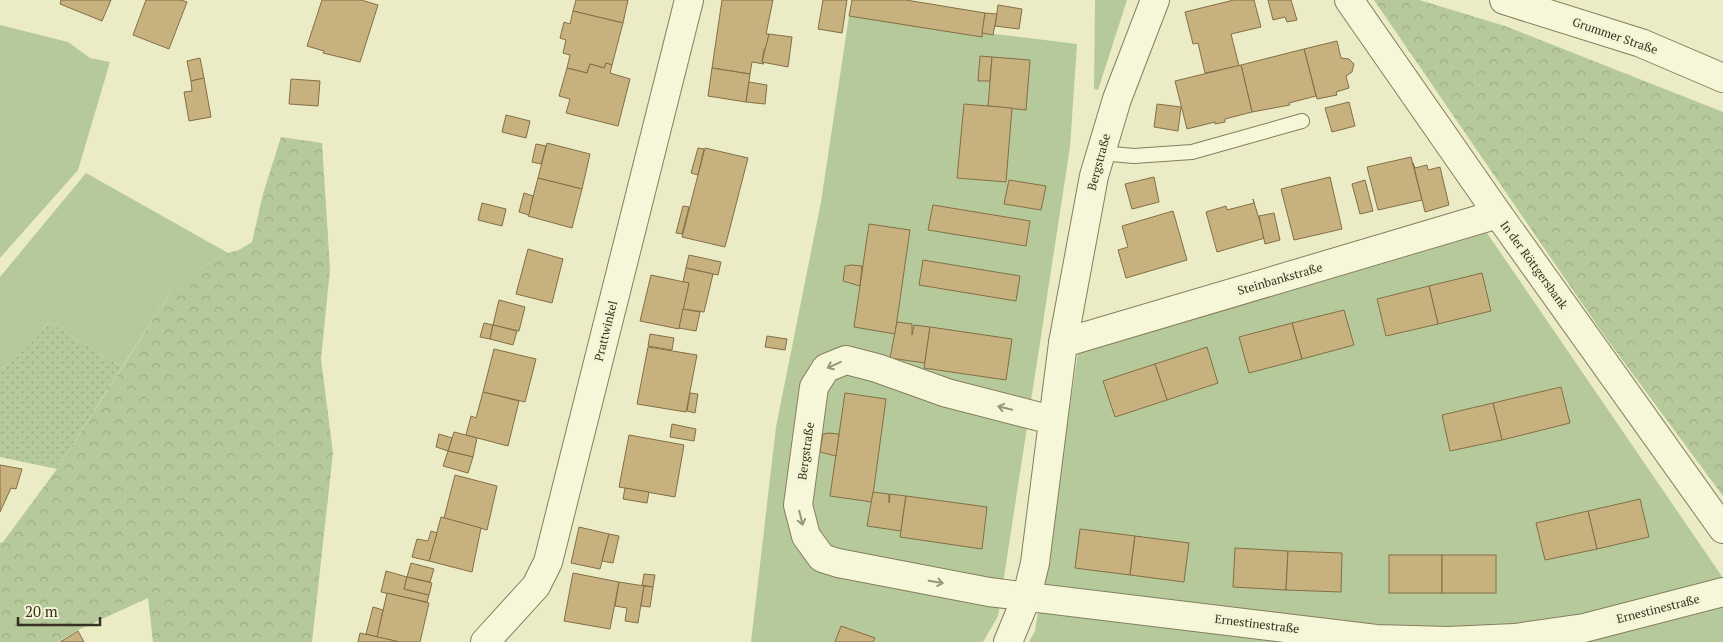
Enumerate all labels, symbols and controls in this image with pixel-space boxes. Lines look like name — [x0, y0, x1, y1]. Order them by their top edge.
street label: Grummer Straße — [1571, 14, 1660, 57]
street label: Bergstraße — [1084, 132, 1113, 192]
street label: In der Röttgersbank — [1497, 218, 1572, 312]
street label: Steinbankstraße — [1236, 259, 1324, 298]
street label: Prattwinkel — [591, 299, 620, 363]
one-way arrow — [826, 361, 841, 371]
one-way arrow — [998, 403, 1014, 412]
street label: Bergstraße — [794, 421, 817, 481]
one-way arrow — [797, 509, 807, 525]
one-way arrow — [928, 578, 944, 587]
street label: Ernestinestraße — [1615, 591, 1701, 626]
scale bar — [18, 594, 100, 626]
text: 20 m — [25, 601, 58, 621]
street label: Ernestinestraße — [1214, 611, 1300, 636]

